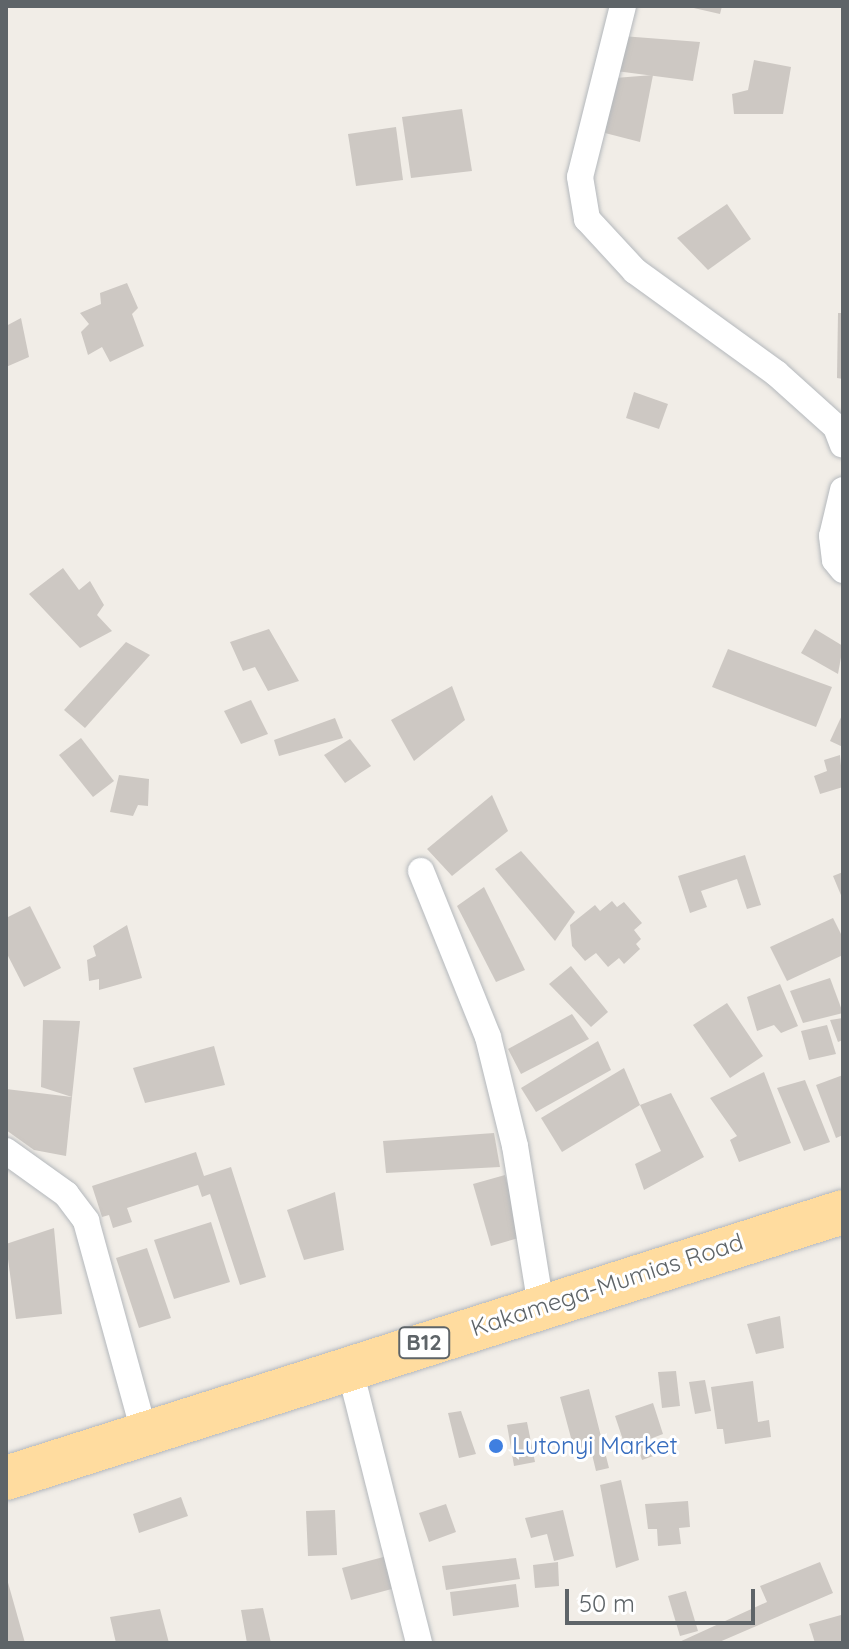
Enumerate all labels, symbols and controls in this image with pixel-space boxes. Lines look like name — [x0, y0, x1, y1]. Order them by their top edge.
street label: Kakamega-Mumias Road — [467, 1227, 747, 1343]
road number: B12 — [398, 1325, 450, 1361]
place label: Lutonyi Market — [512, 1432, 678, 1460]
marker: Lutonyi Market — [487, 1437, 505, 1455]
scale bar — [569, 1573, 759, 1623]
text: 50 m — [579, 1588, 635, 1618]

